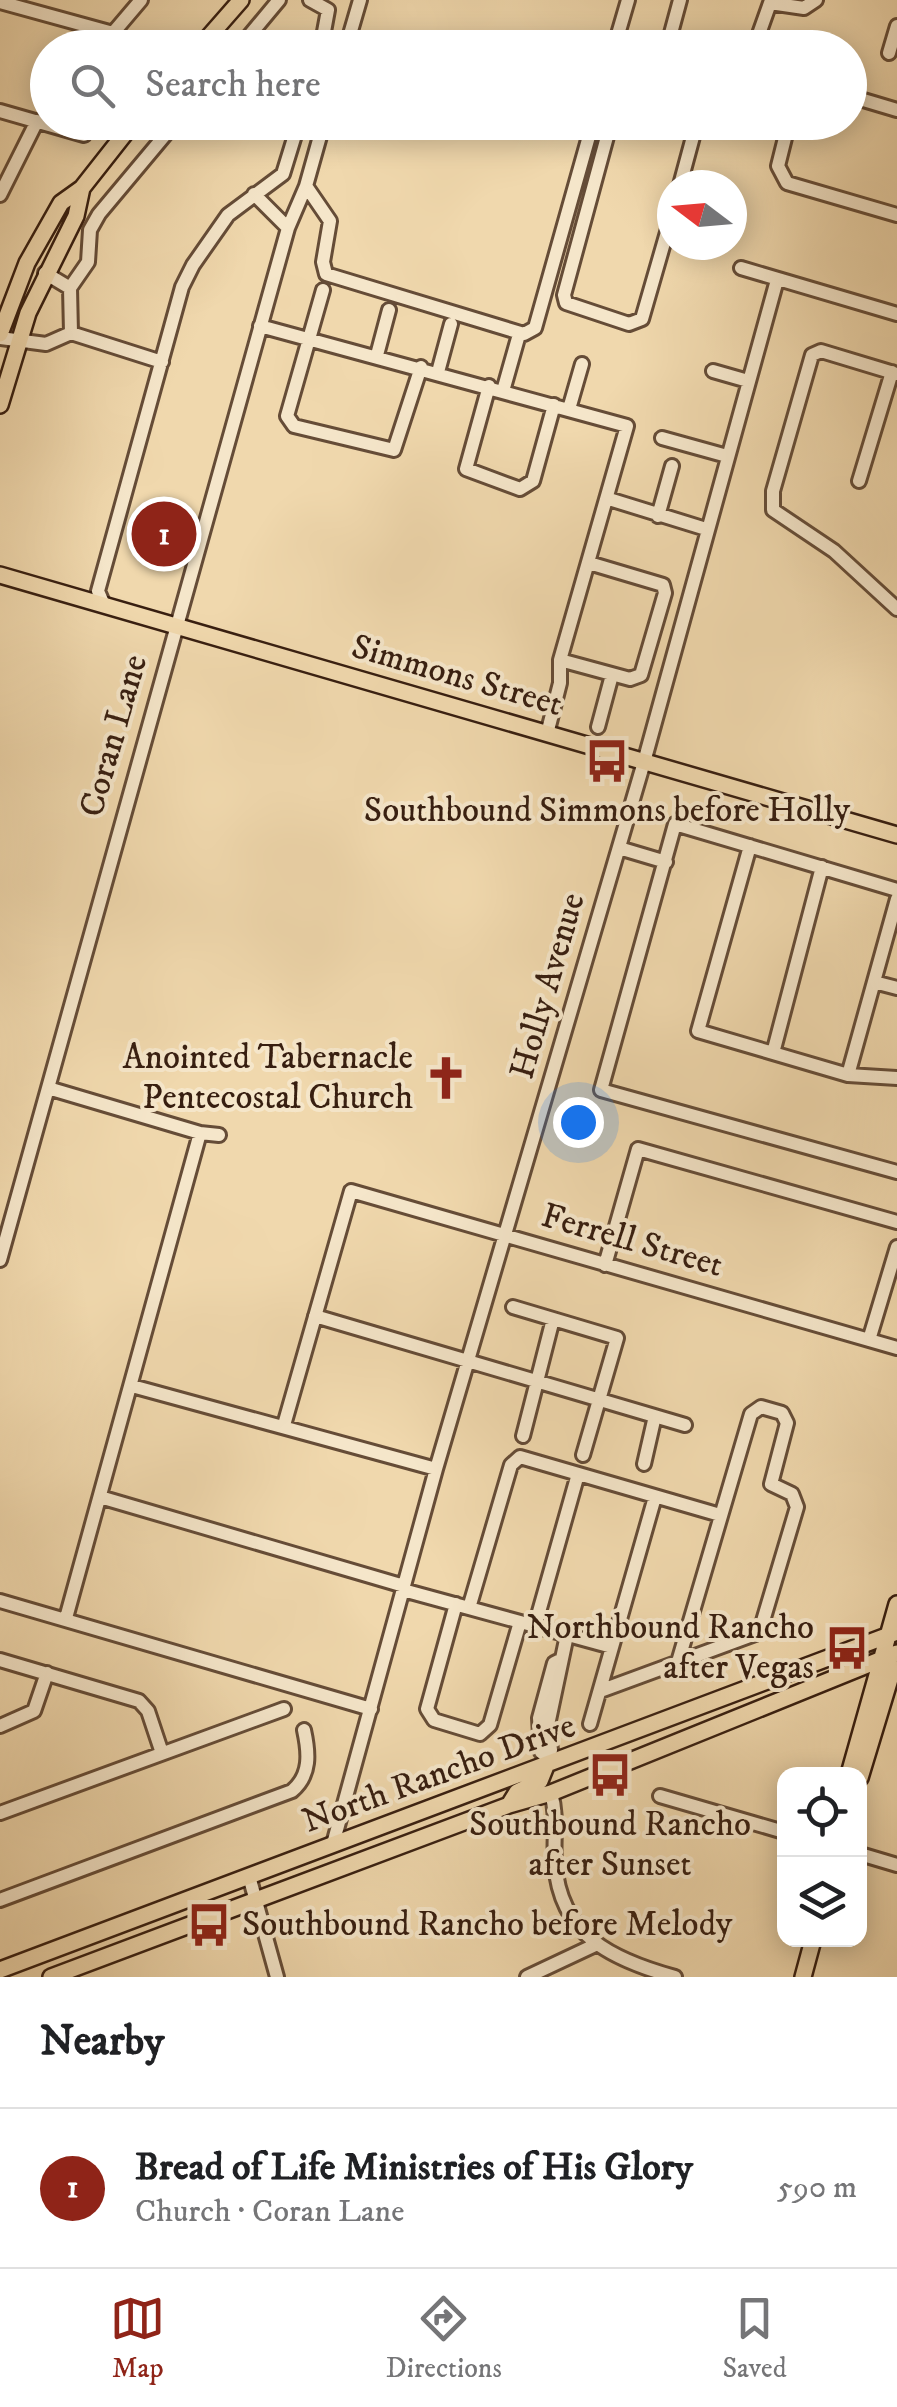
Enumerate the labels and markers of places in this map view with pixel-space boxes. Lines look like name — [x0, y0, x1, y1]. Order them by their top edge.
pin: 1 — [132, 496, 196, 572]
bus stop icon: Southbound Simmons before Holly — [583, 737, 631, 785]
place label: Southbound Simmons before Holly — [364, 789, 851, 833]
place label: Anointed Tabernacle Pentecostal Church — [122, 1036, 413, 1120]
church icon: Anointed Tabernacle Pentecostal Church — [422, 1054, 470, 1102]
place label: Northbound Rancho after Vegas — [526, 1606, 814, 1690]
bus stop icon: Northbound Rancho after Vegas — [823, 1624, 871, 1672]
bus stop icon: Southbound Rancho after Sunset — [586, 1751, 634, 1799]
place label: Southbound Rancho after Sunset — [469, 1803, 751, 1887]
bus stop icon: Southbound Rancho before Melody — [185, 1901, 233, 1949]
place label: Southbound Rancho before Melody — [242, 1903, 733, 1947]

